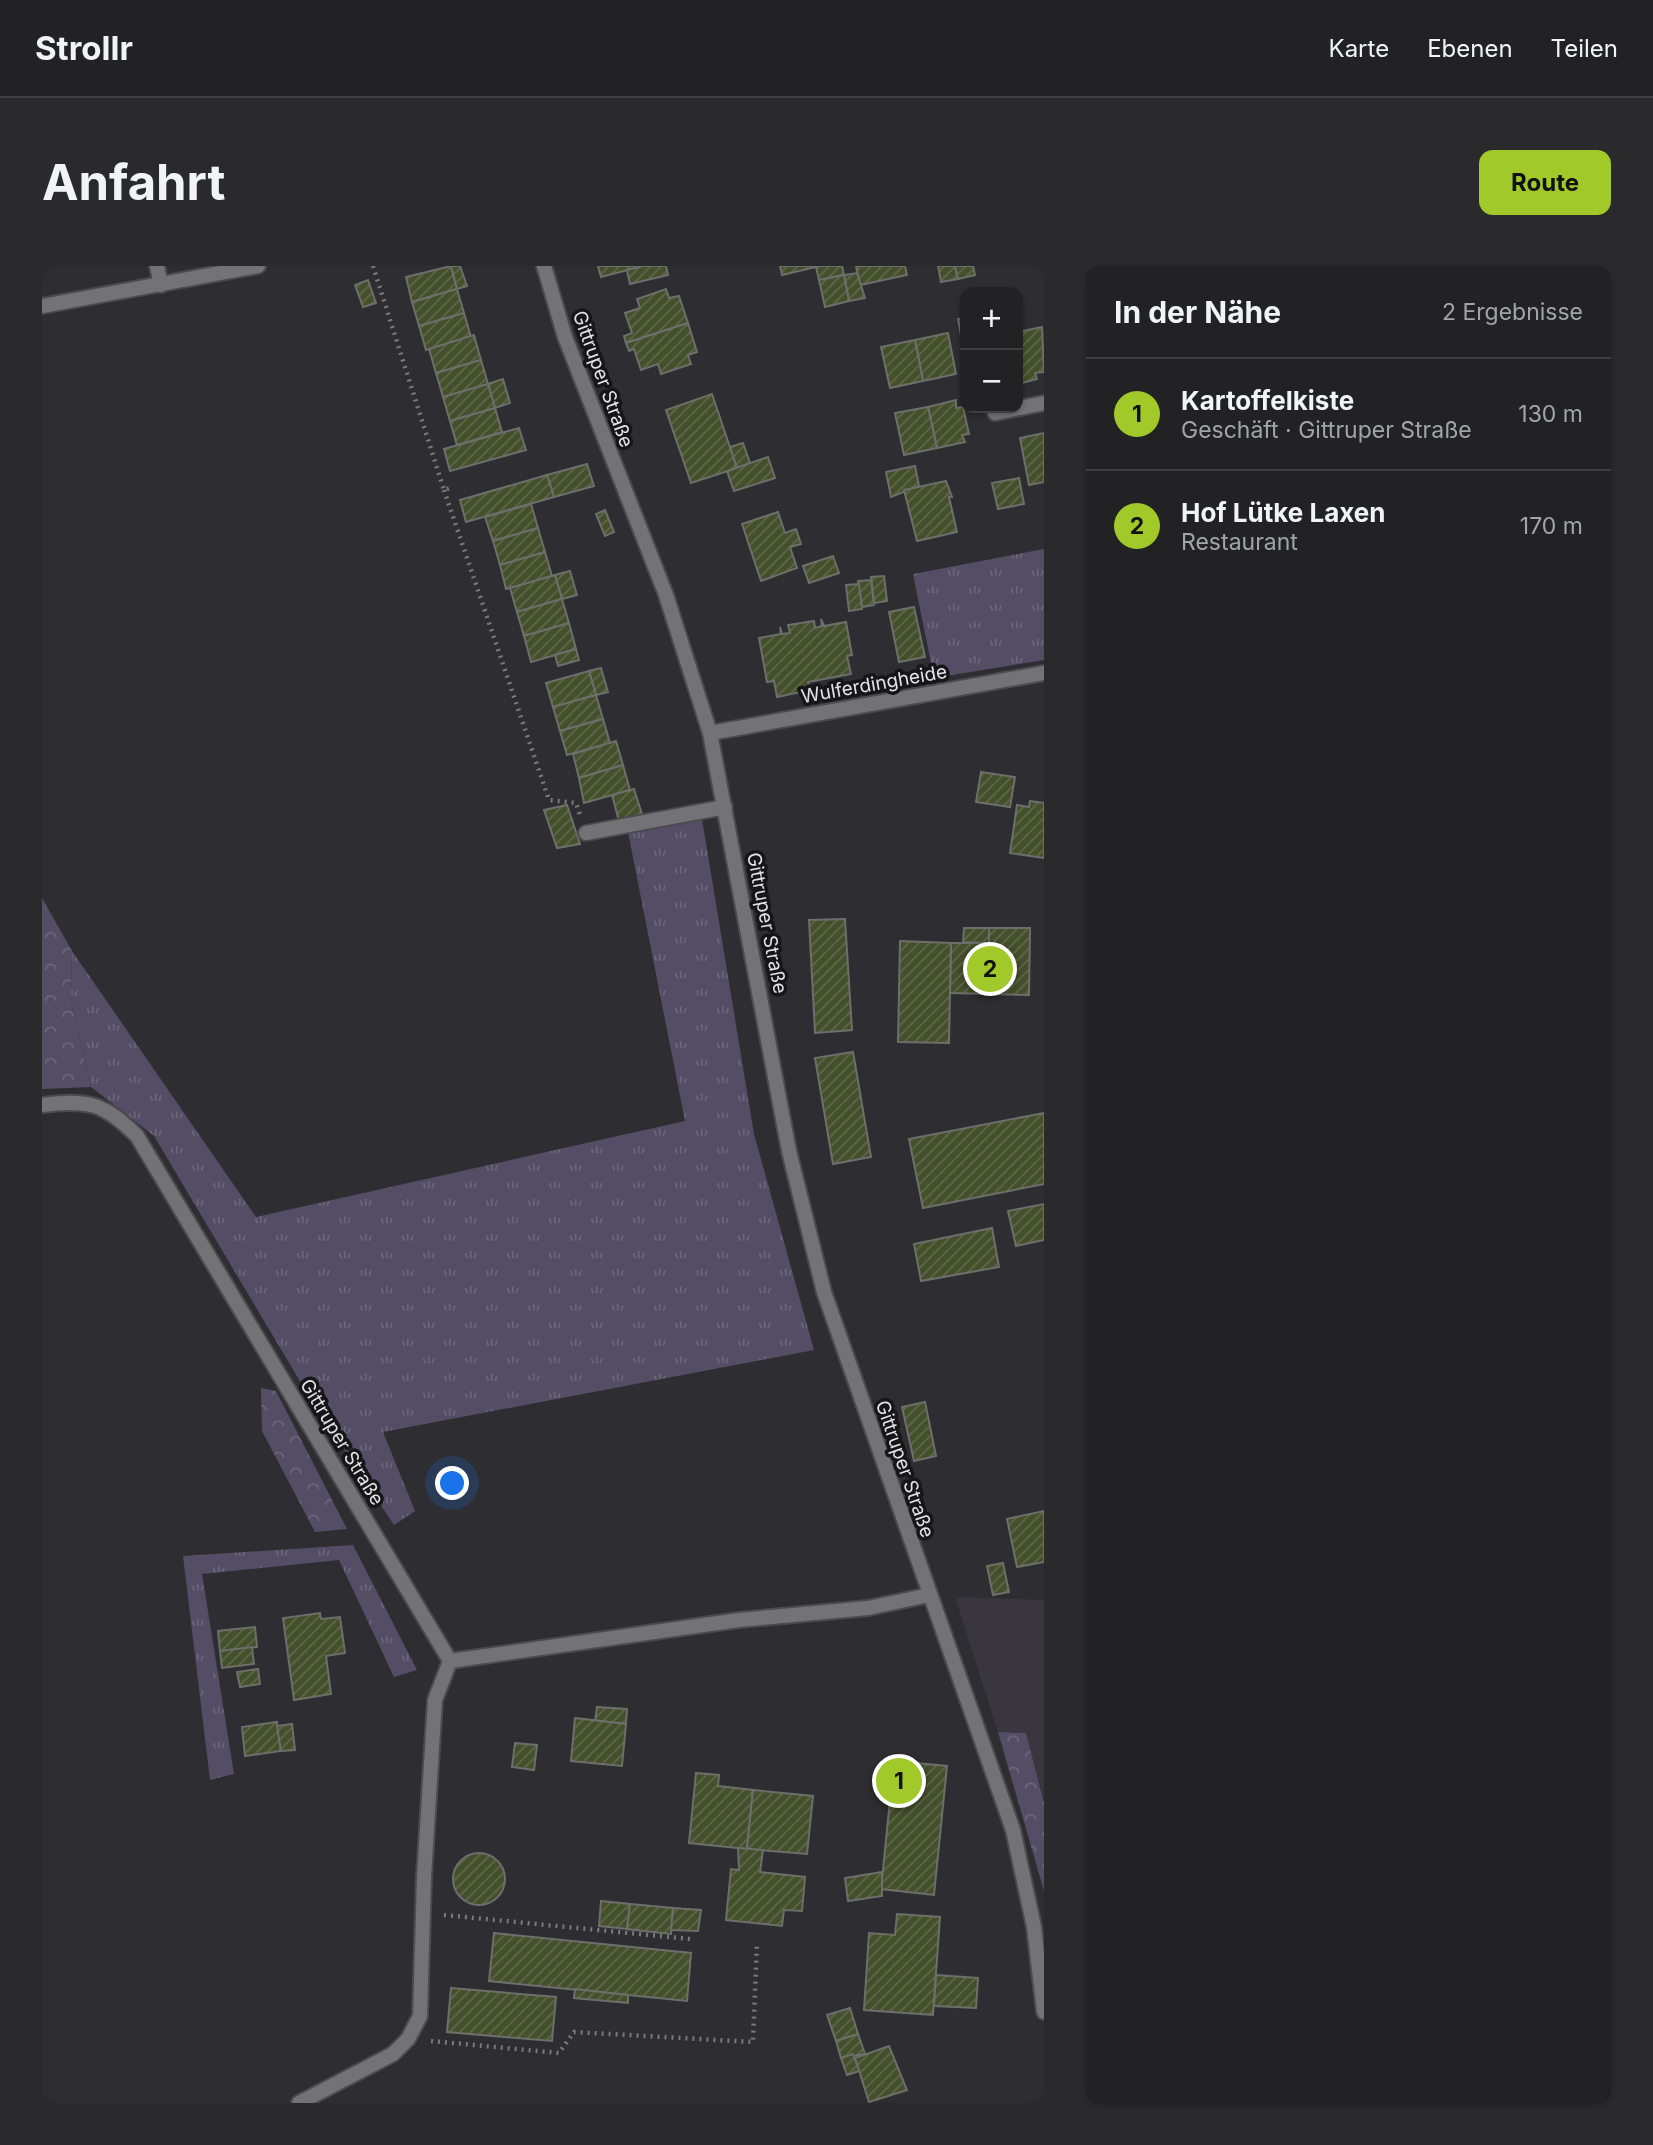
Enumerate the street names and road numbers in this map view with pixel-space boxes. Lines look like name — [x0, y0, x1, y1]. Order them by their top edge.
street label: Gittruper Straße — [568, 308, 638, 450]
street label: Wulferdingheide — [799, 660, 949, 708]
street label: Gittruper Straße — [742, 850, 792, 996]
street label: Gittruper Straße — [295, 1375, 389, 1509]
street label: Gittruper Straße — [871, 1397, 939, 1541]

